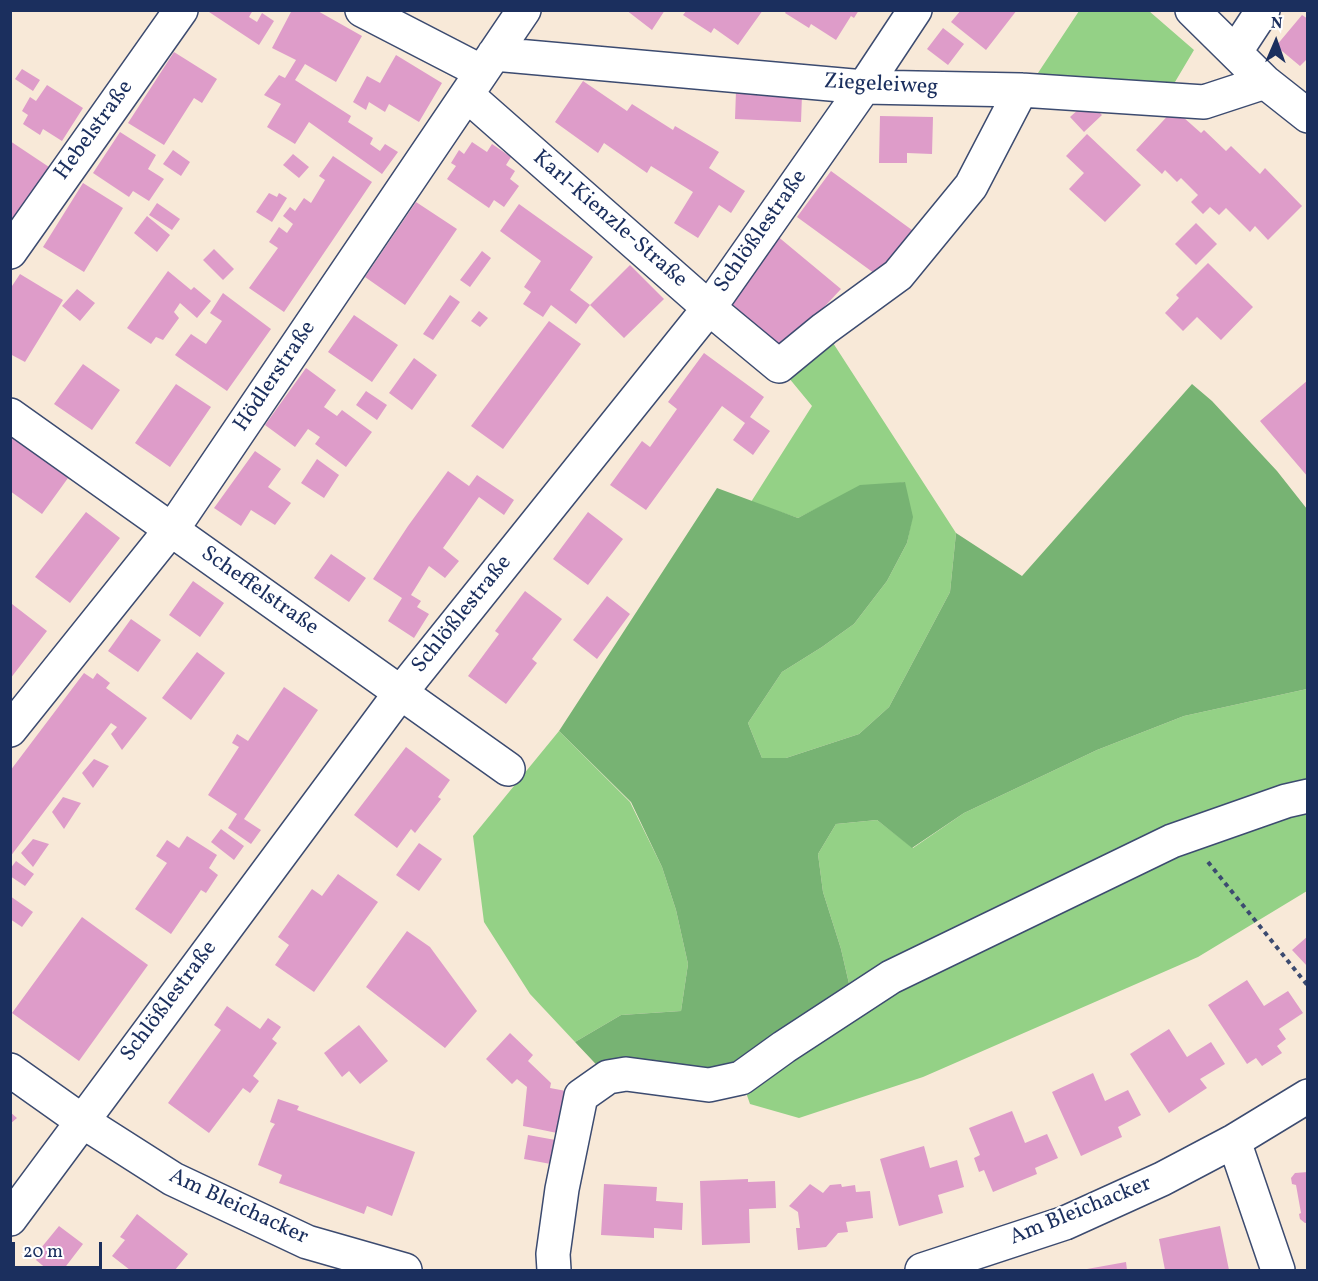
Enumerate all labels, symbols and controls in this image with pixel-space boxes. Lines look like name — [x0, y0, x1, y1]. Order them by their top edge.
north arrow — [1246, 12, 1306, 72]
text: N — [1270, 13, 1283, 35]
street label: Ziegeleiweg — [823, 70, 939, 102]
street label: Hebelstraße — [50, 76, 140, 186]
street label: Karl-Kienzle-Straße — [526, 146, 692, 294]
street label: Schlößlestraße — [710, 165, 814, 299]
street label: Hödlerstraße — [229, 317, 323, 437]
street label: Scheffelstraße — [195, 542, 323, 642]
street label: Schlößlestraße — [407, 551, 519, 679]
street label: Schlößlestraße — [116, 937, 224, 1067]
street label: Am Bleichacker — [164, 1164, 312, 1252]
street label: Am Bleichacker — [1006, 1172, 1156, 1252]
scale bar — [15, 1230, 105, 1268]
text: 20 m — [23, 1240, 63, 1265]

